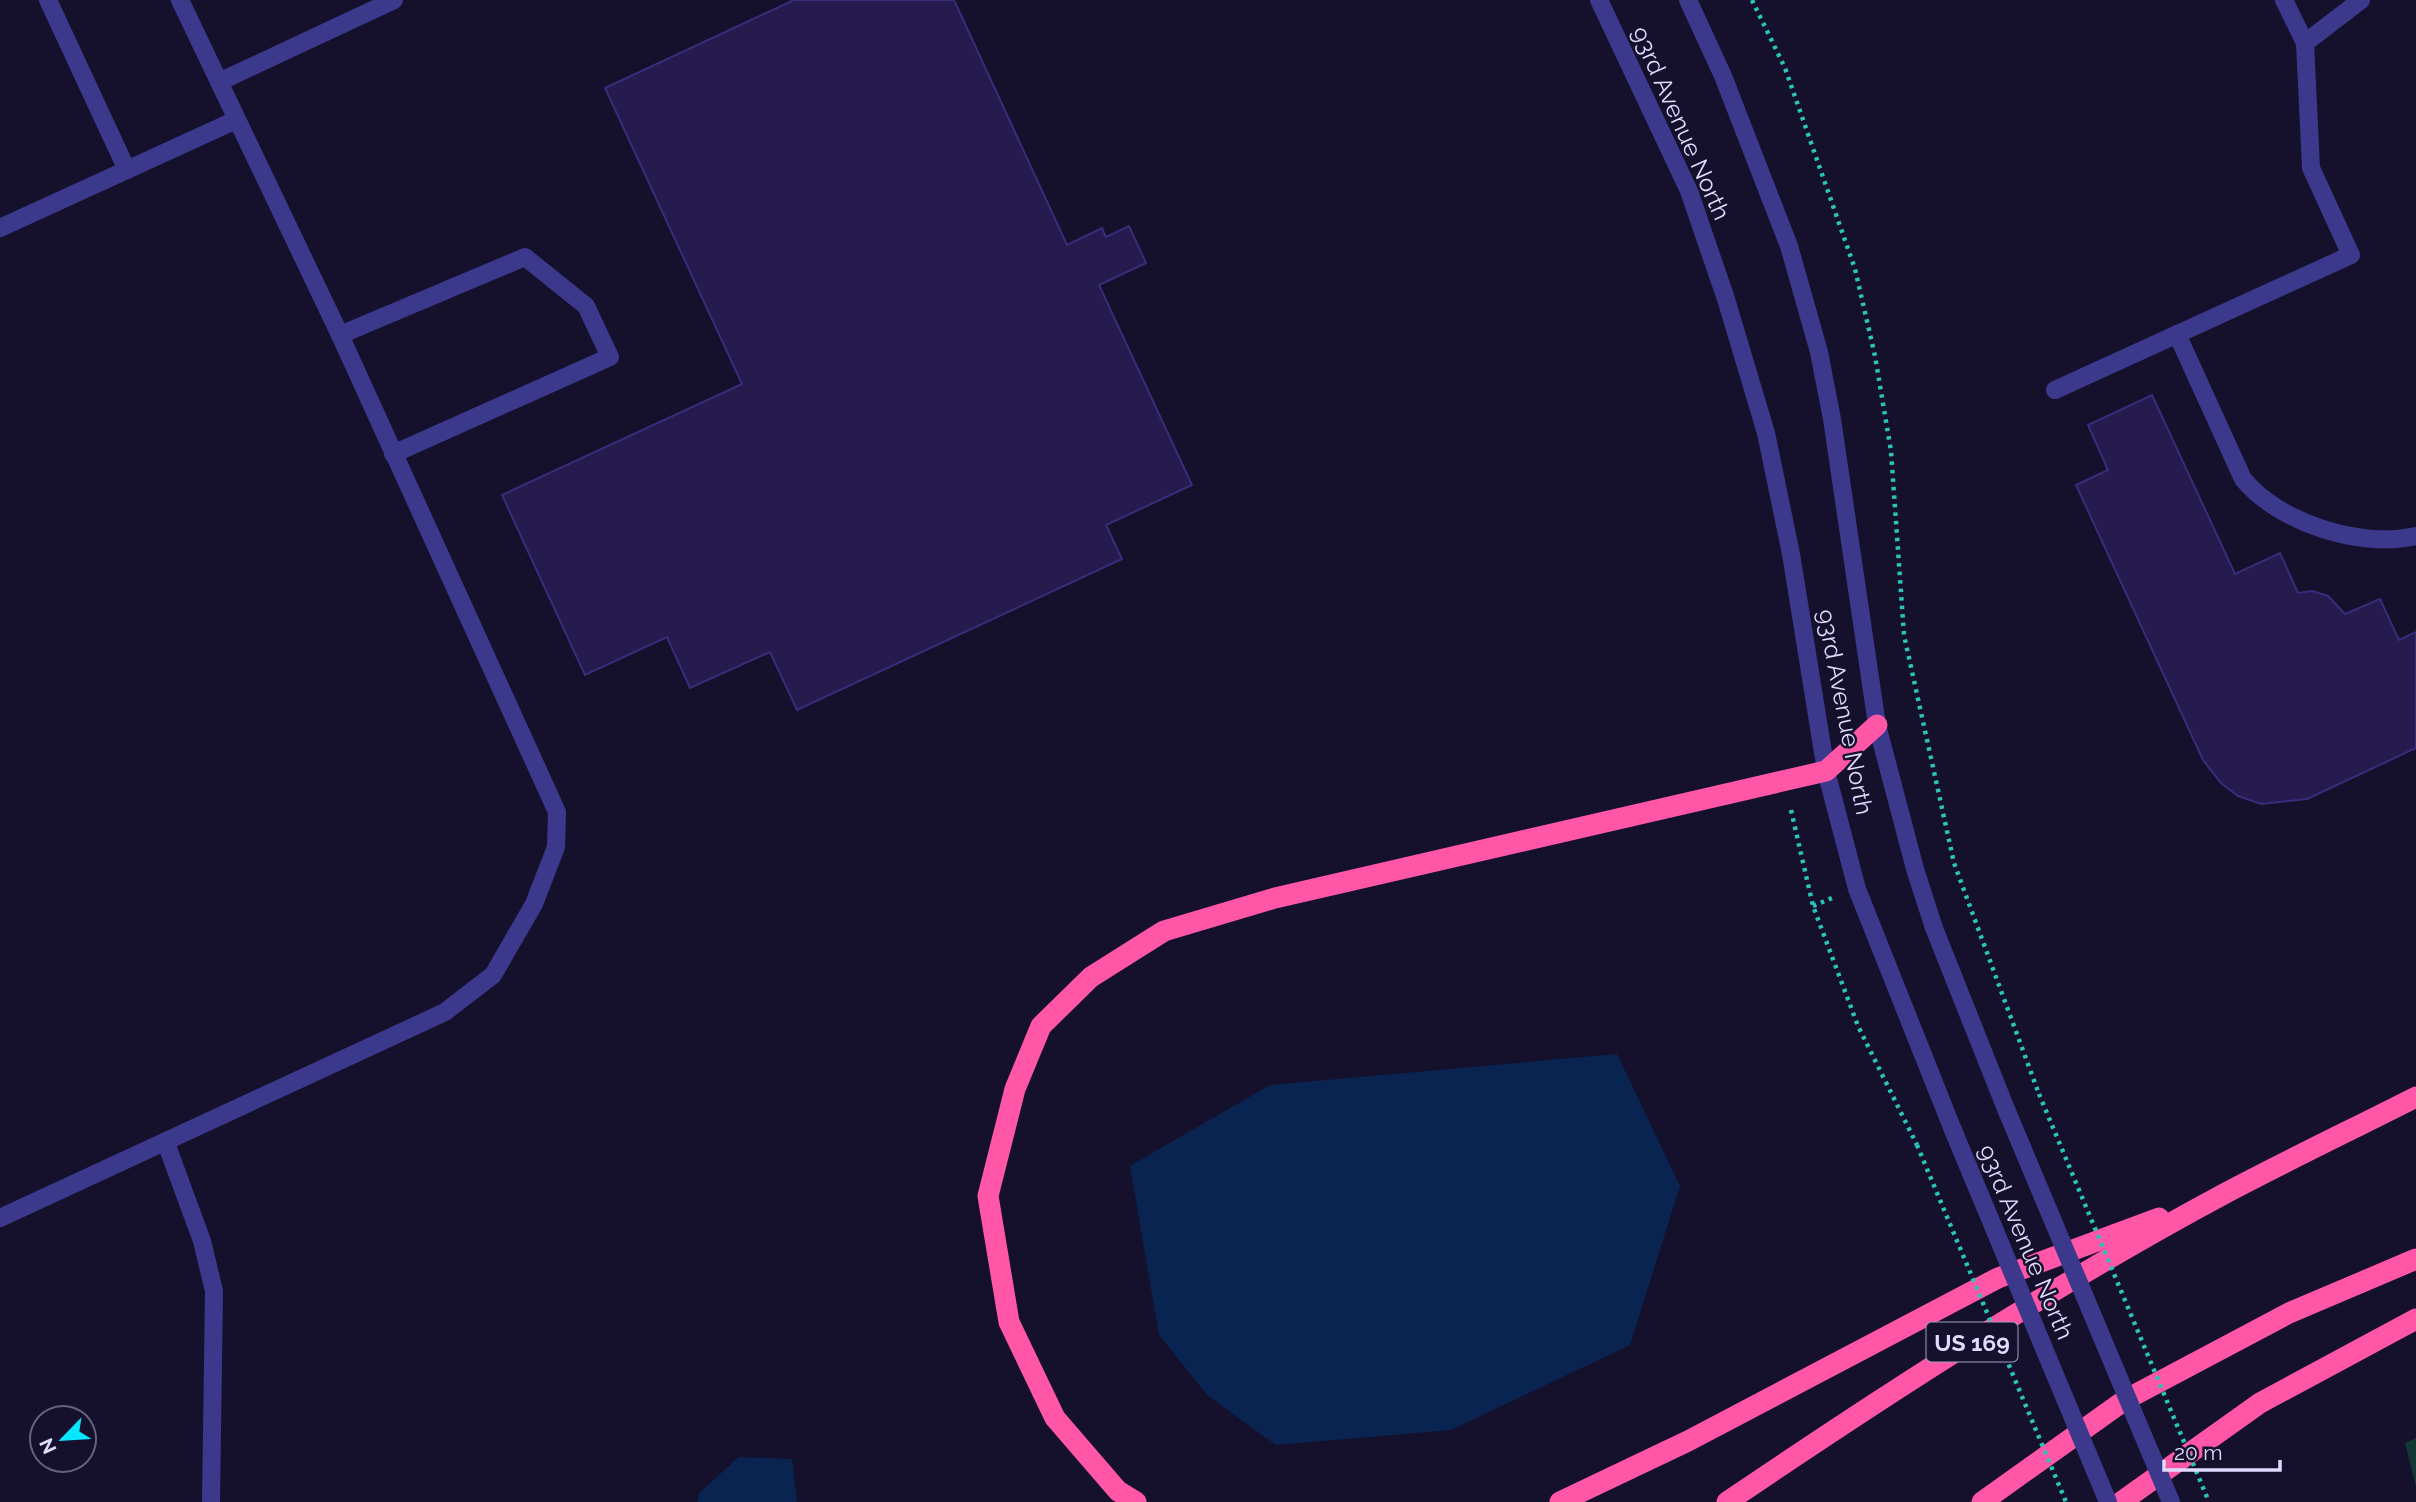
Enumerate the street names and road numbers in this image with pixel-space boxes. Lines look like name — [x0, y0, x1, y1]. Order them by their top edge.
street label: 93rd Avenue North — [1625, 22, 1737, 224]
street label: 93rd Avenue North — [1811, 607, 1879, 817]
street label: 93rd Avenue North — [1972, 1140, 2080, 1344]
road number: US 169 — [1926, 1322, 2018, 1362]

